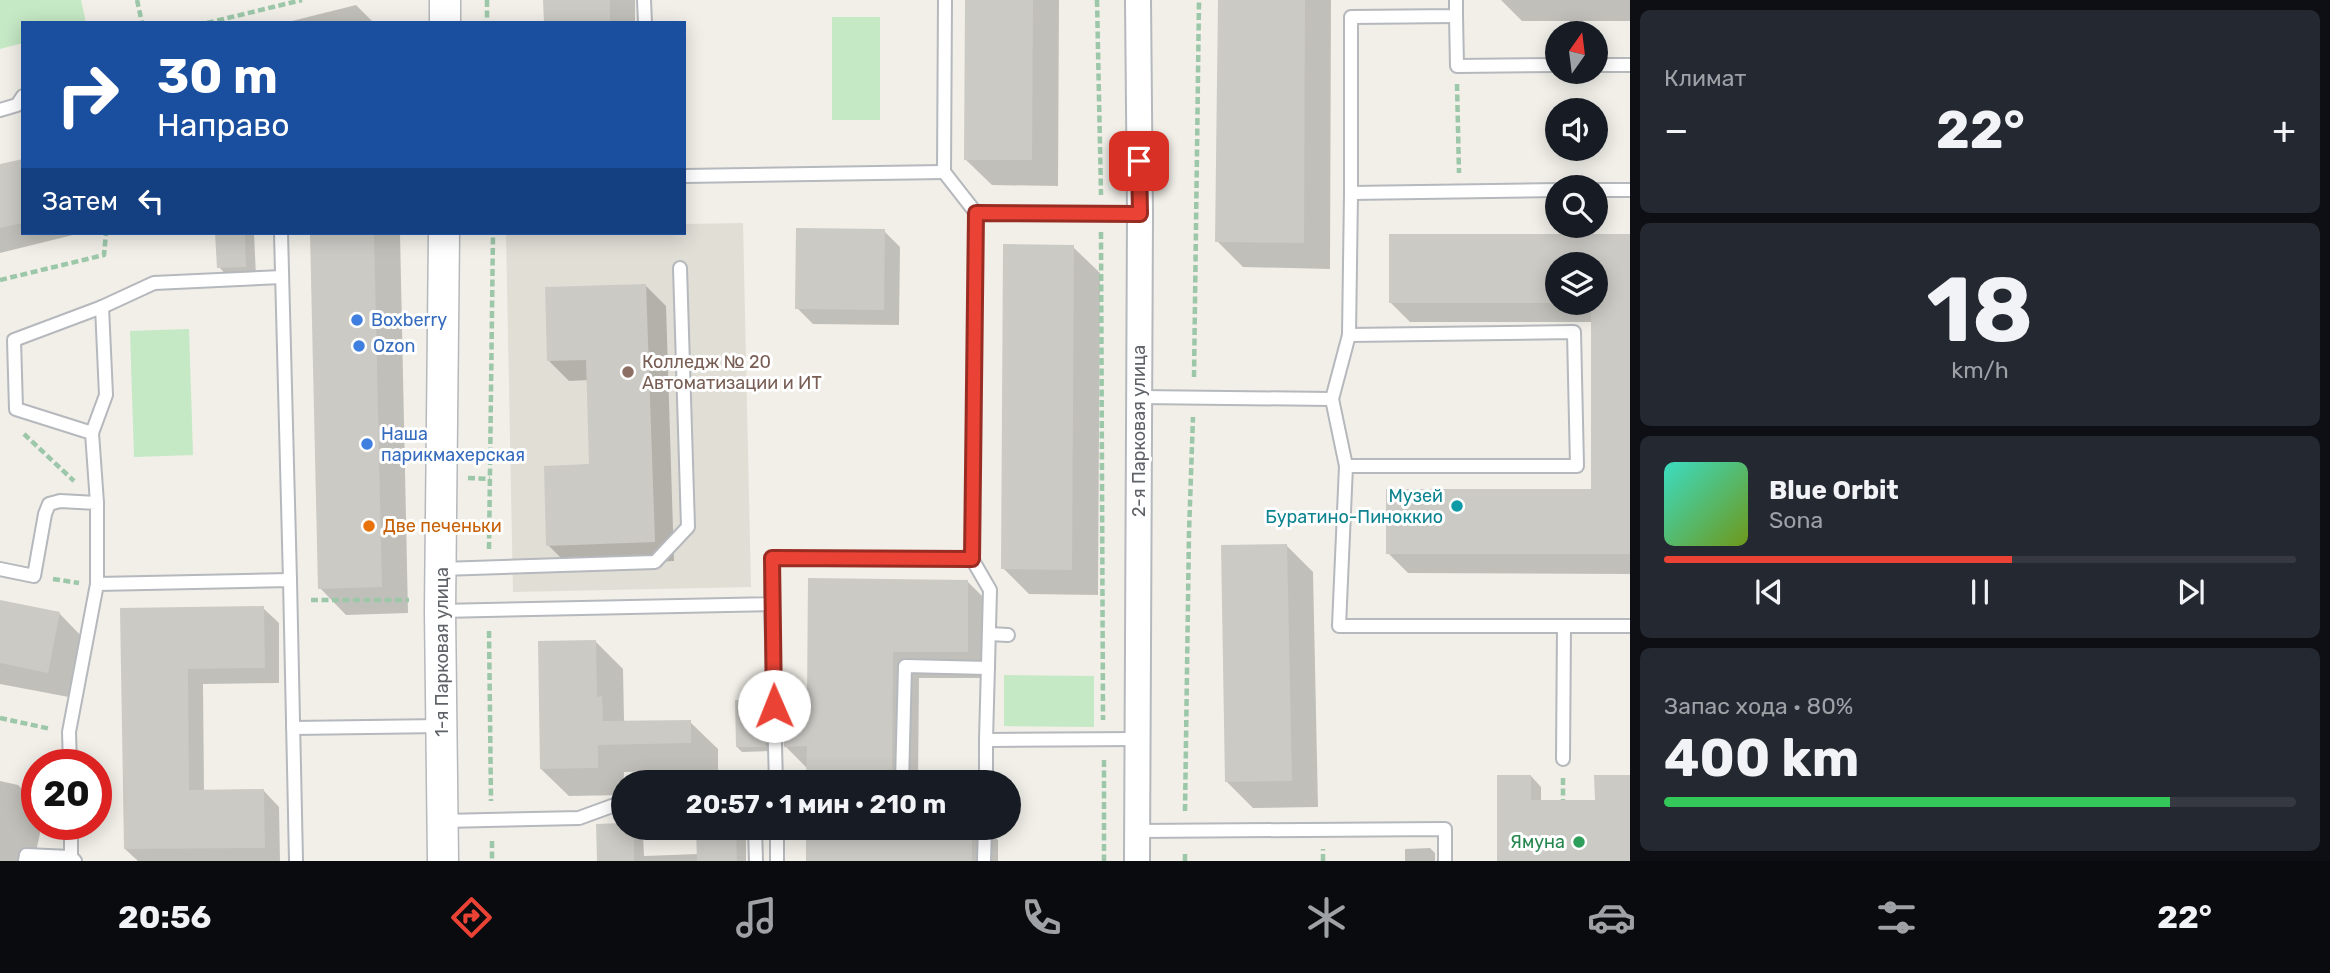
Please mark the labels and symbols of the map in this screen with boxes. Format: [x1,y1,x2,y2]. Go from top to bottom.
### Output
north arrow [1545,21,1608,84]
pin [1109,131,1169,191]
place label: Boxberry [371,309,447,331]
marker: Boxberry [349,312,365,328]
place label: Ozon [373,335,415,357]
marker: Ozon [351,338,367,354]
street label: 2-я Парковая улица [1128,345,1150,517]
place label: Колледж № 20 Автоматизации и ИТ [642,351,822,394]
marker: Колледж № 20 Автоматизации и ИТ [620,364,636,380]
place label: Наша парикмахерская [381,423,525,466]
marker: Наша парикмахерская [359,436,375,452]
place label: Музей Буратино-Пиноккио [1265,485,1443,528]
marker: Музей Буратино-Пиноккио [1449,498,1465,514]
place label: Две печеньки [383,515,502,537]
marker: Две печеньки [361,518,377,534]
street label: 1-я Парковая улица [431,567,453,737]
position arrow [737,669,811,743]
speed limit sign: 20 [21,749,112,840]
place label: Ямуна [1510,831,1565,853]
marker: Ямуна [1571,834,1587,850]

